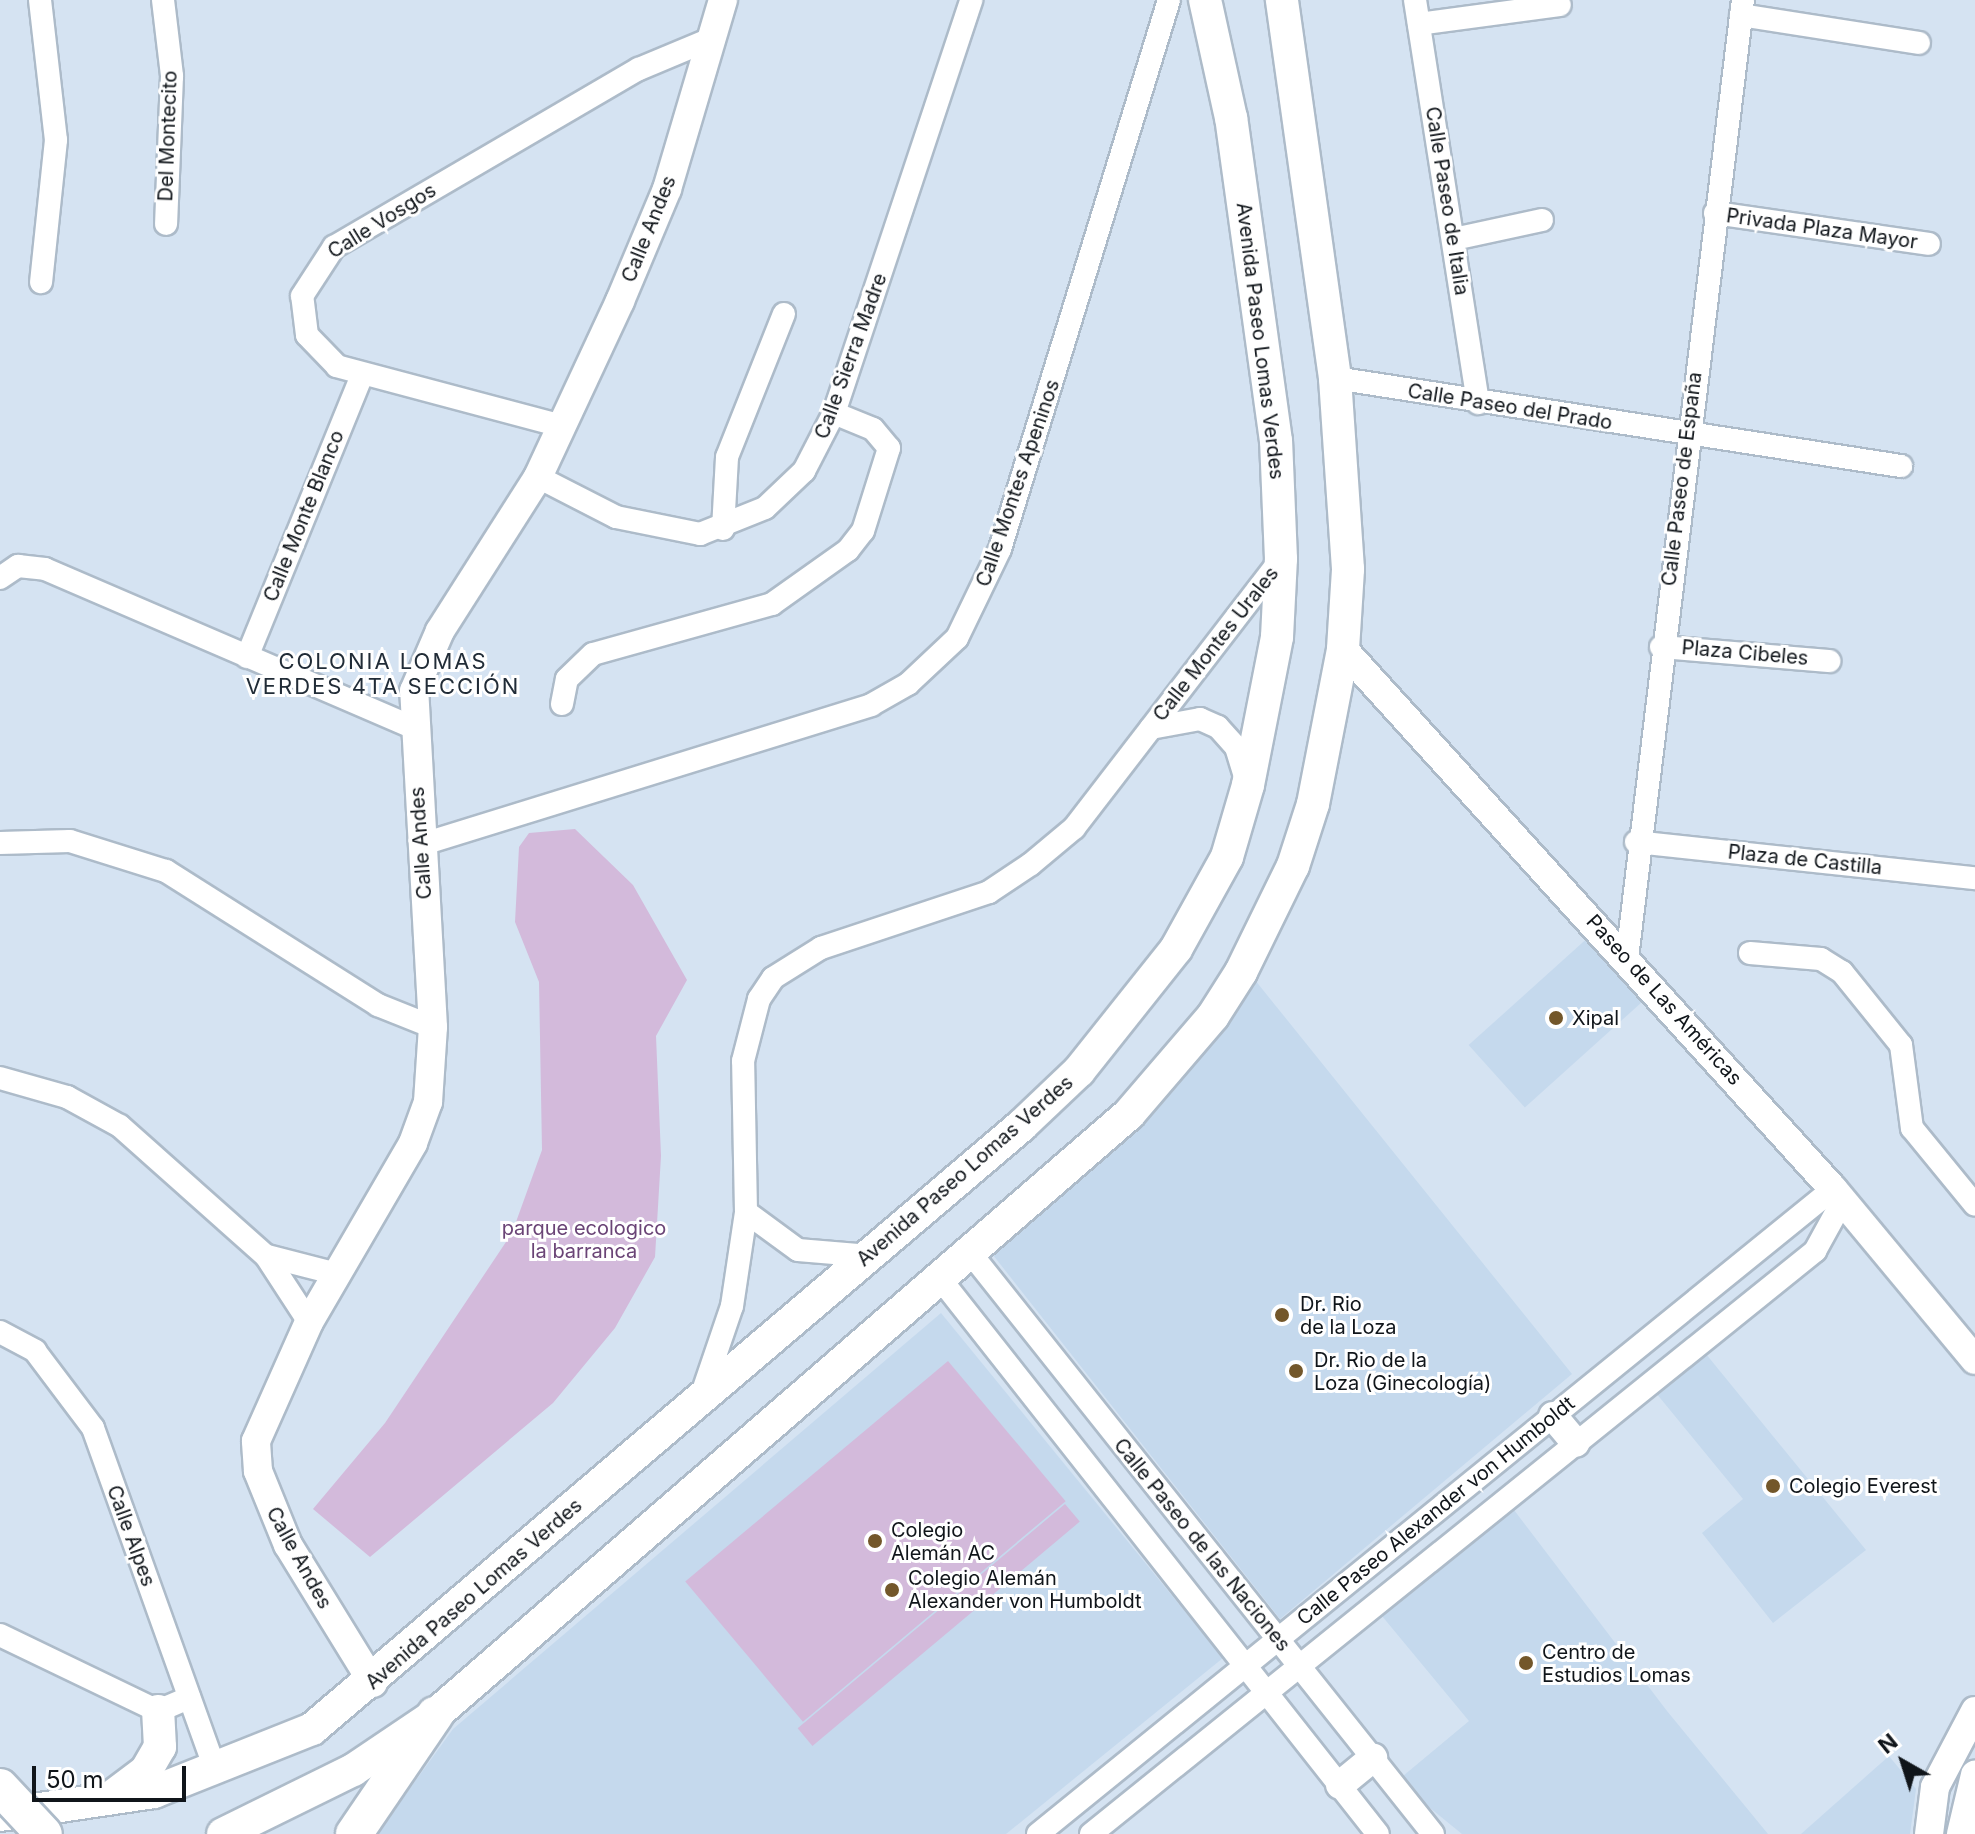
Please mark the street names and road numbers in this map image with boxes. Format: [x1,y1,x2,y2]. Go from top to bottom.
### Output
street label: Del Montecito [154,70,182,202]
street label: Calle Paseo de Italia [1420,105,1474,297]
street label: Calle Andes [617,172,681,286]
street label: Calle Vosgos [324,178,440,264]
street label: Avenida Paseo Lomas Verdes [1231,201,1289,481]
street label: Privada Plaza Mayor [1725,204,1919,254]
street label: Calle Sierra Madre [810,270,892,442]
street label: Calle Paseo de España [1657,371,1707,587]
street label: Calle Montes Apeninos [971,376,1065,590]
street label: Calle Paseo del Prado [1406,379,1614,435]
street label: Calle Monte Blanco [259,427,349,605]
street label: Calle Montes Urales [1148,562,1284,726]
street label: Plaza Cibeles [1681,636,1809,670]
street label: Calle Andes [405,786,437,900]
street label: Plaza de Castilla [1727,840,1883,880]
street label: Paseo de Las Américas [1581,910,1747,1090]
street label: Avenida Paseo Lomas Verdes [852,1070,1078,1272]
street label: Calle Paseo Alexander von Humboldt [1292,1391,1580,1631]
street label: Calle Paseo de las Naciones [1109,1434,1295,1656]
street label: Calle Alpes [102,1482,160,1590]
street label: Avenida Paseo Lomas Verdes [361,1493,587,1695]
street label: Calle Andes [261,1503,337,1613]

